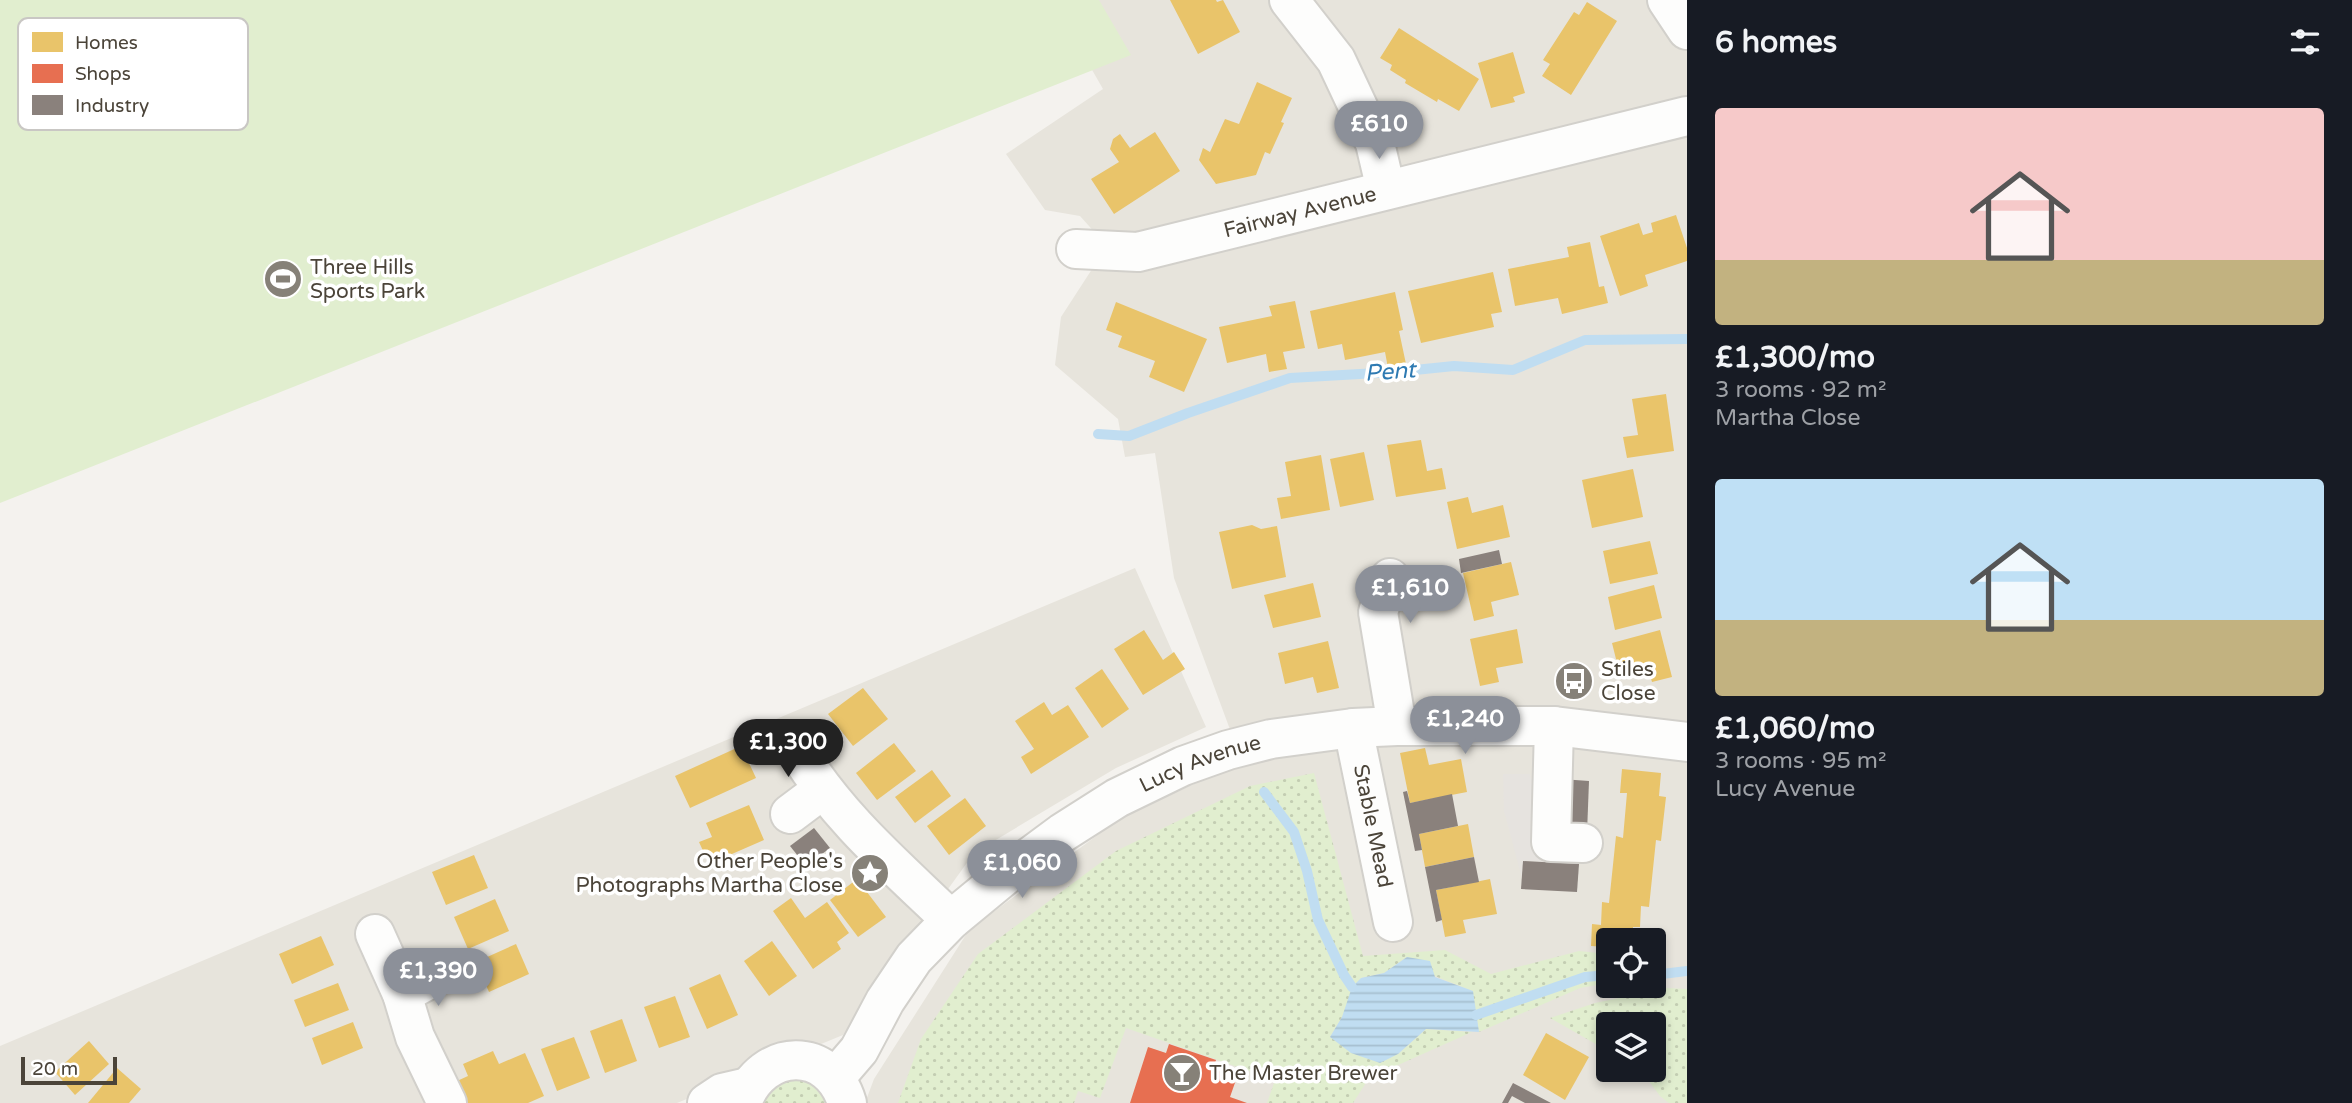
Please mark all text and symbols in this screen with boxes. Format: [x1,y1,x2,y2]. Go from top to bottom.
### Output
legend [18,18,248,130]
icon: filters [2286,23,2324,61]
text: 6 homes [1715,24,1837,61]
text: Homes [75,32,138,54]
text: Shops [75,63,131,85]
text: Industry [75,95,149,117]
pin: £610 [1338,102,1420,161]
text: £610 [1350,110,1408,138]
icon: home [1957,153,2083,279]
street label: Fairway Avenue [1221,181,1379,243]
place label: Three Hills Sports Park [310,255,425,304]
sports icon: Three Hills Sports Park [262,258,304,300]
text: £1,300/mo [1715,339,1875,376]
water label: Pent [1364,356,1419,388]
text: 3 rooms · 92 m² [1715,376,1886,404]
text: Martha Close [1715,404,1860,432]
icon: home [1957,524,2083,650]
pin: £1,610 [1353,566,1467,625]
text: £1,610 [1371,574,1449,602]
place label: Stiles Close [1601,657,1656,706]
bus stop icon: Stiles Close [1553,660,1595,702]
pin: £1,240 [1408,696,1522,756]
text: £1,240 [1426,705,1504,733]
text: £1,060/mo [1715,710,1875,747]
pin: £1,300 [731,720,845,779]
text: £1,300 [749,728,827,756]
street label: Lucy Avenue [1136,730,1264,798]
text: 3 rooms · 95 m² [1715,747,1886,775]
street label: Stable Mead [1348,762,1398,890]
text: Lucy Avenue [1715,775,1855,803]
pin: £1,060 [965,841,1079,900]
place label: Other People's Photographs Martha Close [575,849,843,898]
text: £1,060 [983,849,1061,877]
place icon: Other People's Photographs Martha Close [849,852,891,894]
map controls [1596,928,1666,1082]
button: locate [1596,928,1666,998]
pin: £1,390 [381,948,495,1008]
text: £1,390 [399,957,477,985]
button: layers [1596,1012,1666,1082]
bar icon: The Master Brewer [1161,1052,1203,1094]
scale bar [21,1054,117,1086]
text: 20 m [32,1058,78,1080]
place label: The Master Brewer [1209,1061,1397,1086]

